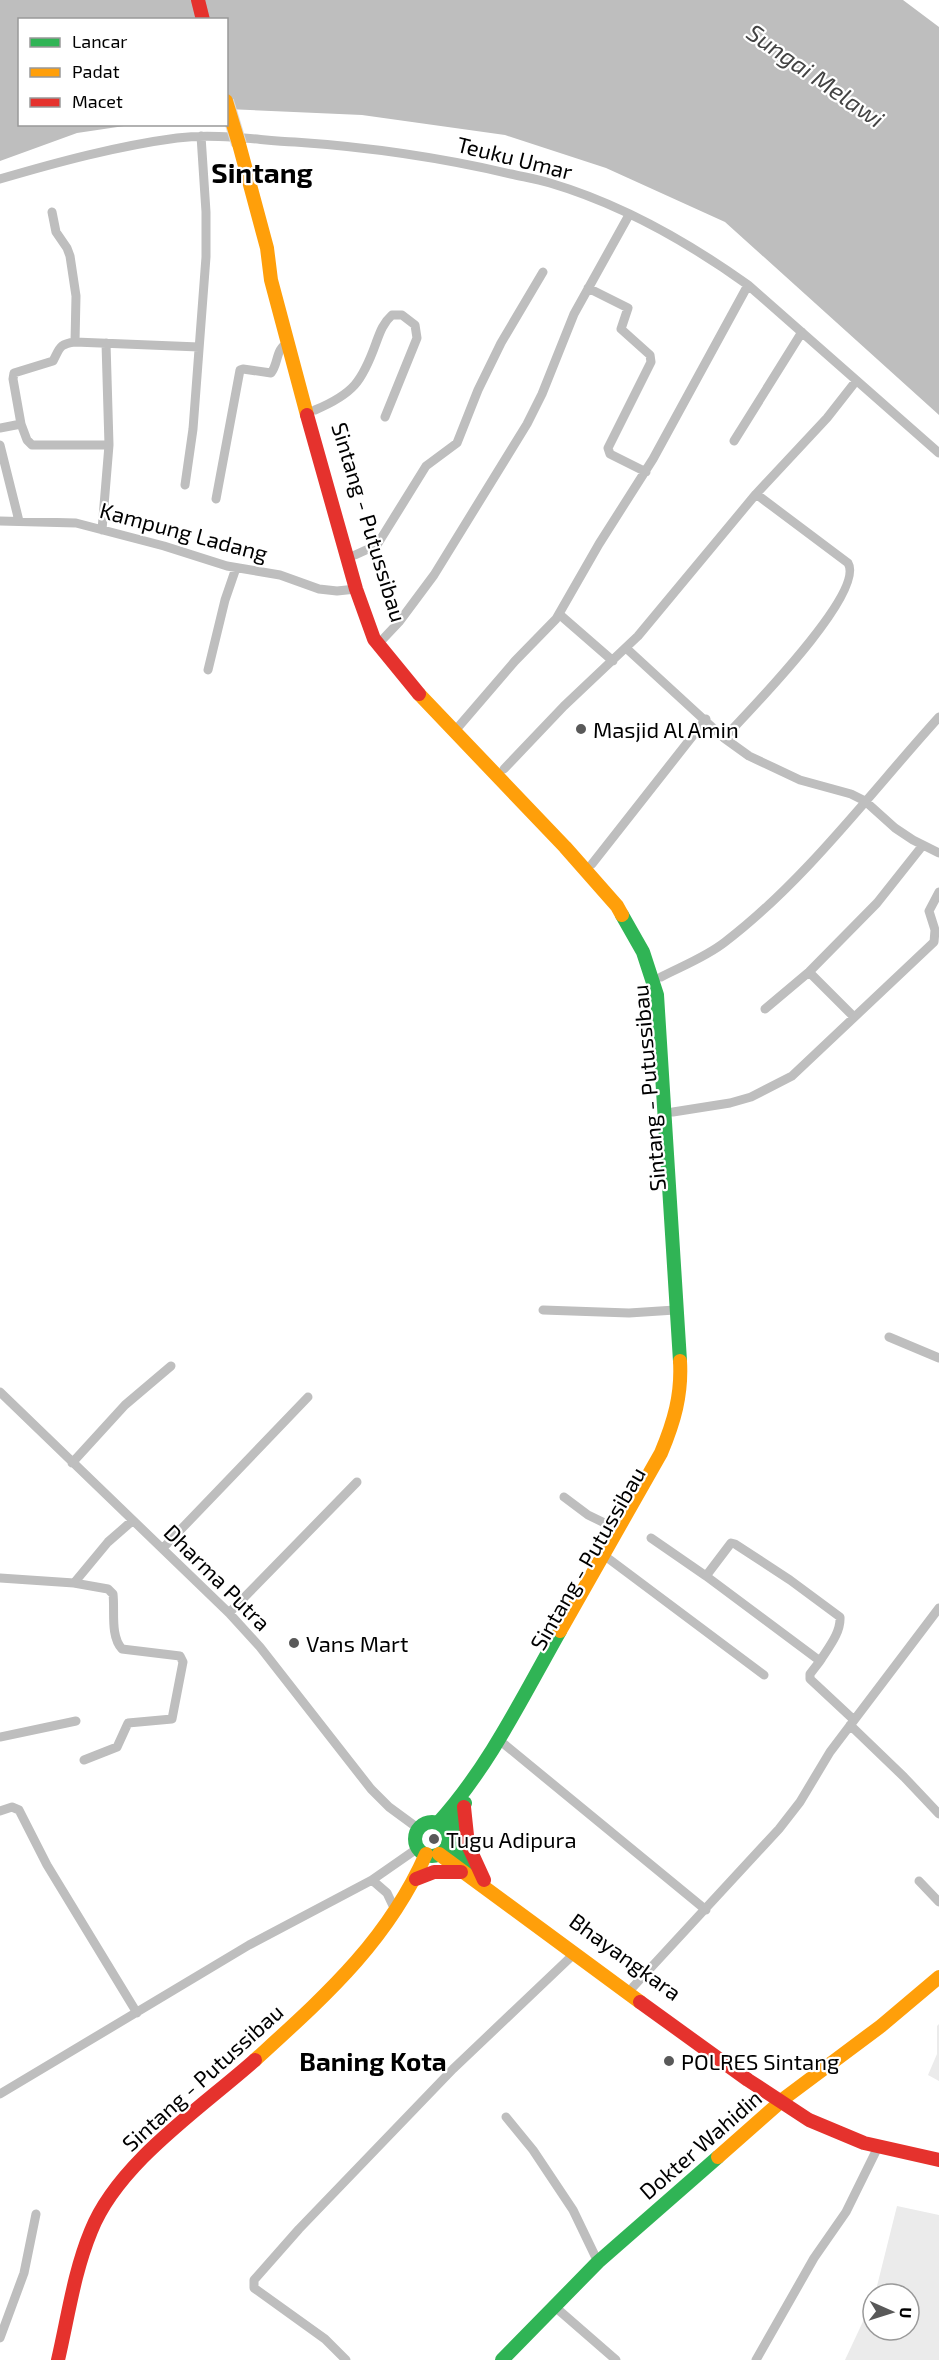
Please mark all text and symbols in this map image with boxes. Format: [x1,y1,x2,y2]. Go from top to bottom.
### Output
water label: Sungai Melawi [742,17,890,133]
legend [18,18,228,126]
text: Lancar [72,30,128,52]
text: Padat [72,60,120,82]
text: Macet [72,90,123,112]
street label: Teuku Umar [455,130,576,184]
district label: Sintang [211,155,313,189]
street label: Sintang - Putussibau [327,419,413,625]
street label: Kampung Ladang [97,496,271,566]
place label: Masjid Al Amin [593,716,739,743]
marker: Masjid Al Amin [574,722,588,736]
street label: Sintang - Putussibau [626,984,670,1192]
street label: Sintang - Putussibau [524,1462,650,1654]
street label: Dharma Putra [160,1519,276,1635]
place label: Vans Mart [306,1630,408,1656]
marker: Vans Mart [287,1636,301,1650]
place label: Tugu Adipura [446,1826,577,1852]
marker: Tugu Adipura [427,1832,441,1846]
street label: Bhayangkara [565,1907,687,2005]
street label: Sintang - Putussibau [116,1998,288,2156]
district label: Baning Kota [299,2045,447,2076]
place label: POLRES Sintang [681,2048,839,2074]
marker: POLRES Sintang [662,2054,676,2068]
street label: Dokter Wahidin [634,2084,766,2204]
north arrow [861,2282,921,2342]
text: U [897,2307,916,2319]

